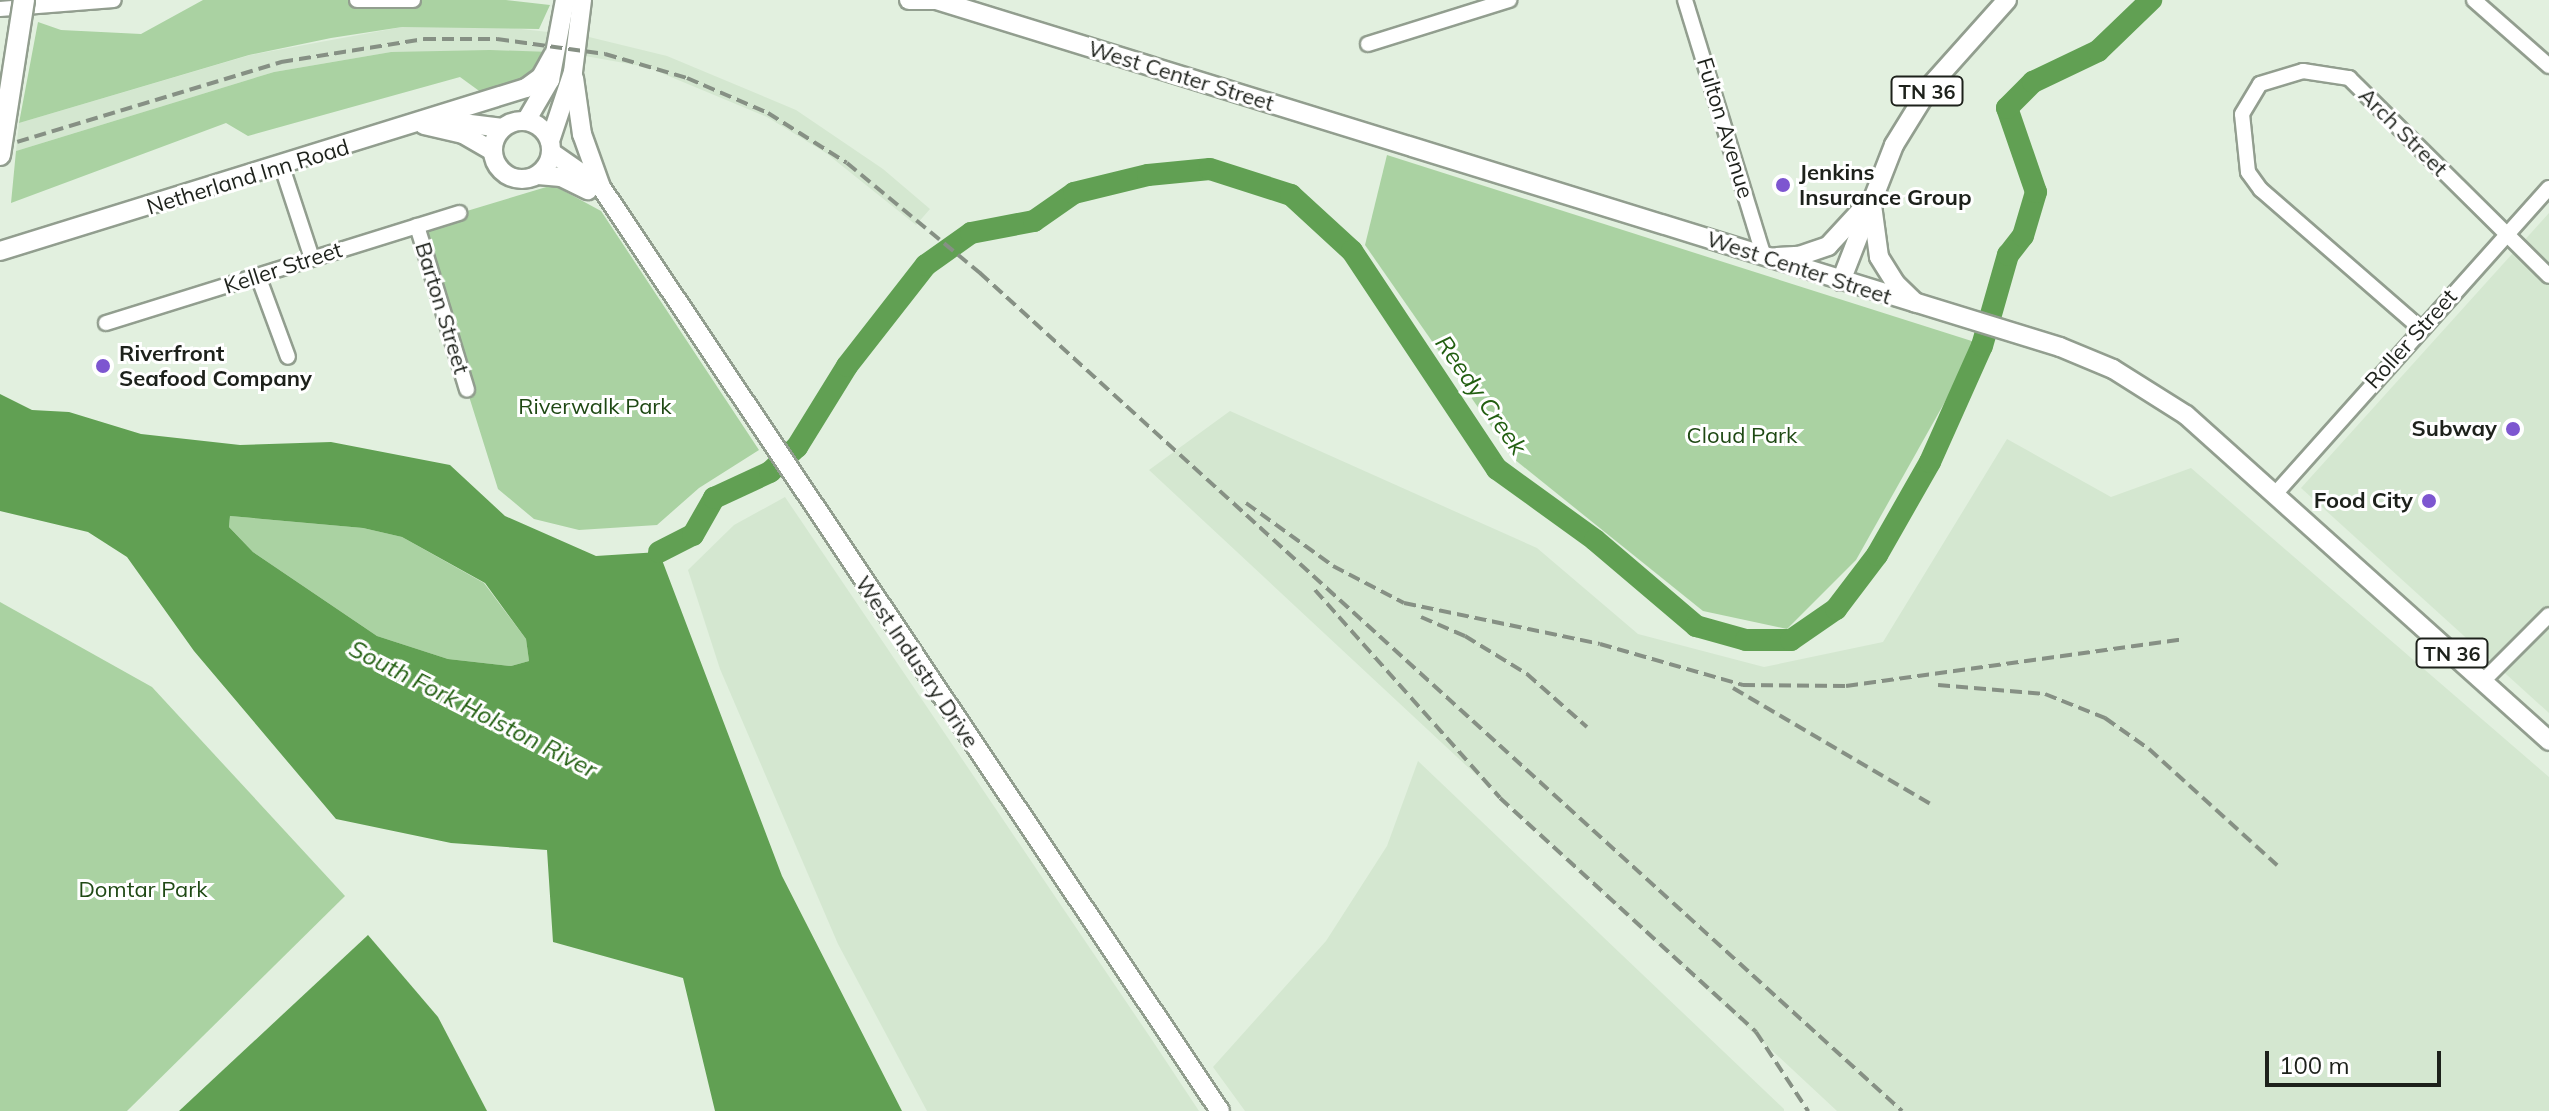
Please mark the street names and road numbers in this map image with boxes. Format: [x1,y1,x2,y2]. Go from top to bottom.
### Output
street label: West Center Street [1085,35,1277,117]
street label: Fulton Avenue [1691,55,1759,201]
road number: TN 36 [1889,75,1965,107]
street label: Arch Street [2353,82,2453,182]
street label: Netherland Inn Road [144,134,352,220]
street label: West Center Street [1703,226,1895,310]
street label: Keller Street [221,236,345,300]
street label: Barton Street [409,239,475,377]
street label: Roller Street [2360,284,2462,394]
street label: West Industry Drive [850,571,984,753]
road number: TN 36 [2414,637,2490,669]

